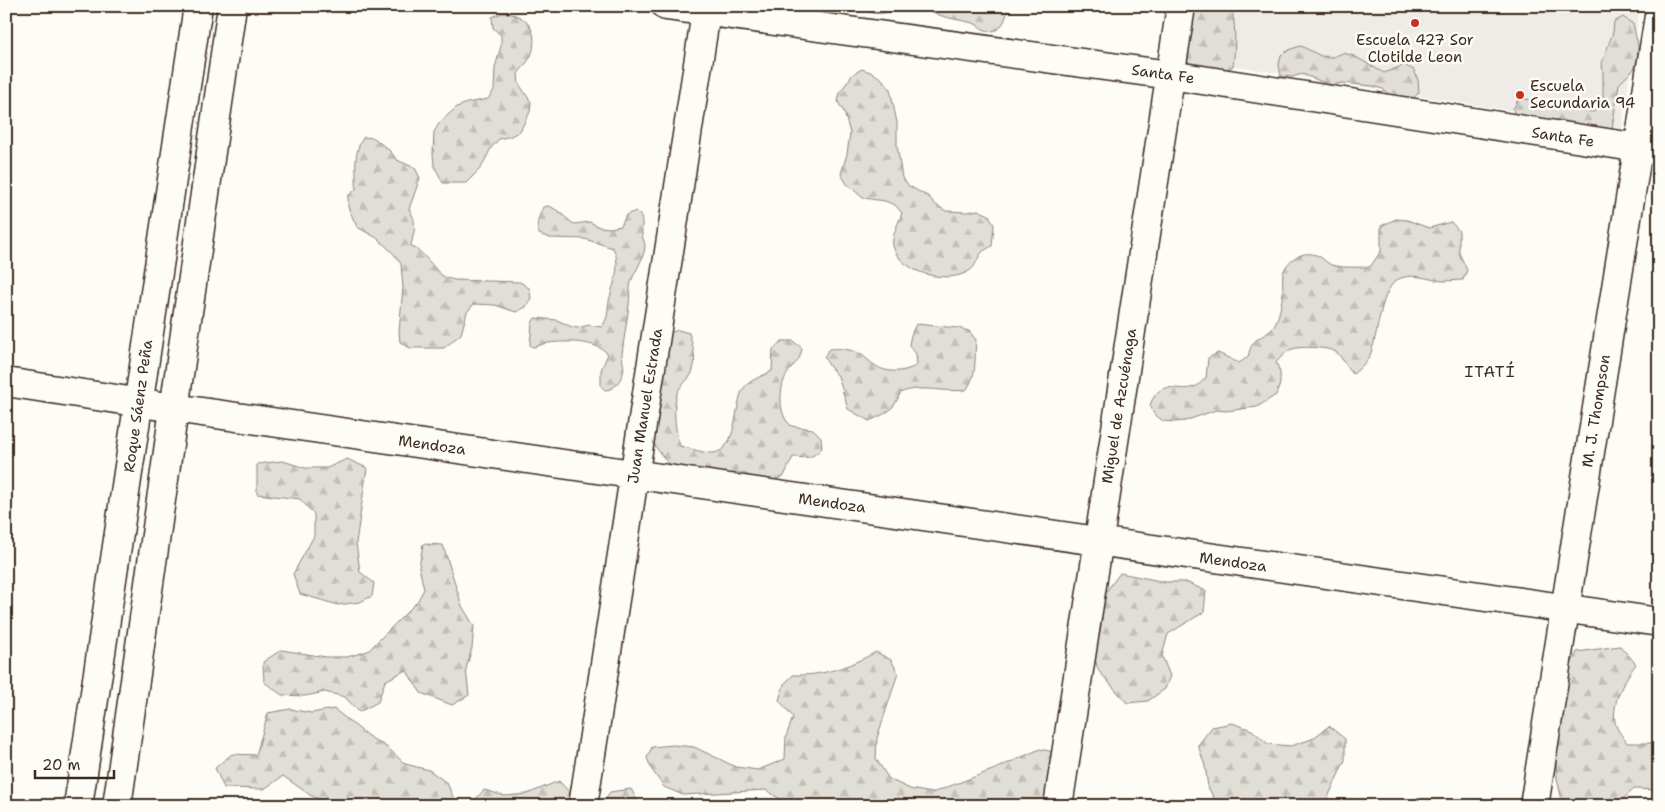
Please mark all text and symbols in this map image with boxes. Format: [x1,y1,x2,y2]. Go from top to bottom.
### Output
marker: Escuela 427 Sor Clotilde Leon [1409,17,1421,29]
place label: Escuela 427 Sor Clotilde Leon [1356,30,1474,67]
street label: Santa Fe [1130,60,1196,88]
place label: Escuela Secundaria 94 [1530,76,1635,113]
marker: Escuela Secundaria 94 [1514,89,1526,101]
street label: Santa Fe [1530,122,1596,152]
street label: Juan Manuel Estrada [623,326,667,485]
street label: Miguel de Azcuénaga [1097,326,1141,485]
street label: Roque Sáenz Peña [119,338,157,474]
street label: M. J. Thompson [1577,353,1615,469]
district label: ITATÍ [1464,361,1516,382]
street label: Mendoza [397,430,468,460]
street label: Mendoza [797,488,868,518]
street label: Mendoza [1198,547,1269,577]
scale bar [35,747,114,779]
text: 20 m [42,755,81,775]

